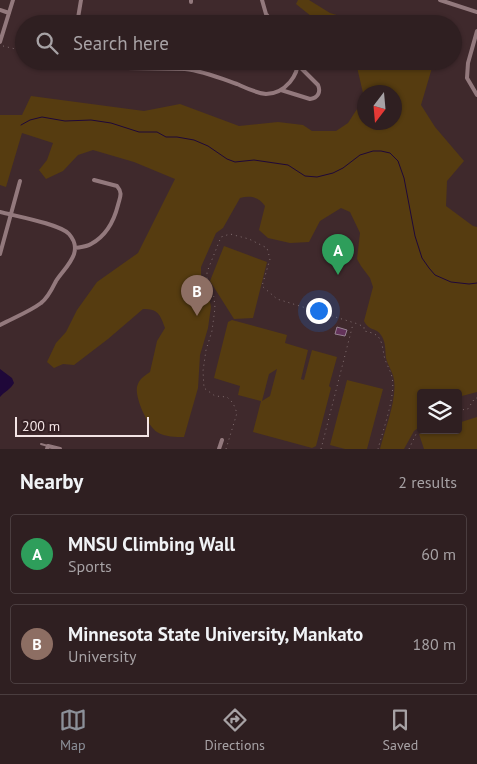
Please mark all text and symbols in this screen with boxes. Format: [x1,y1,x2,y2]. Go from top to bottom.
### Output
search box [15,15,462,70]
icon: search [33,29,61,57]
text: Search here [73,31,169,55]
north arrow [357,85,402,130]
pin: A [322,234,354,275]
pin: B [181,275,213,316]
your location [306,298,332,324]
map controls [417,389,462,434]
button: layers [417,389,462,434]
scale bar [15,414,149,437]
text: 200 m [22,417,60,435]
text: Nearby [20,468,83,495]
text: 2 results [398,472,457,492]
text: MNSU Climbing Wall [68,532,235,556]
text: A [32,544,42,564]
text: 60 m [421,544,456,564]
text: Sports [68,556,112,576]
text: Minnesota State University, Mankato [68,622,363,646]
text: B [32,634,42,654]
text: 180 m [413,634,456,654]
text: University [68,646,136,666]
tab: Map [59,706,87,754]
tab: Directions [204,706,265,754]
tab: Saved [383,706,418,754]

